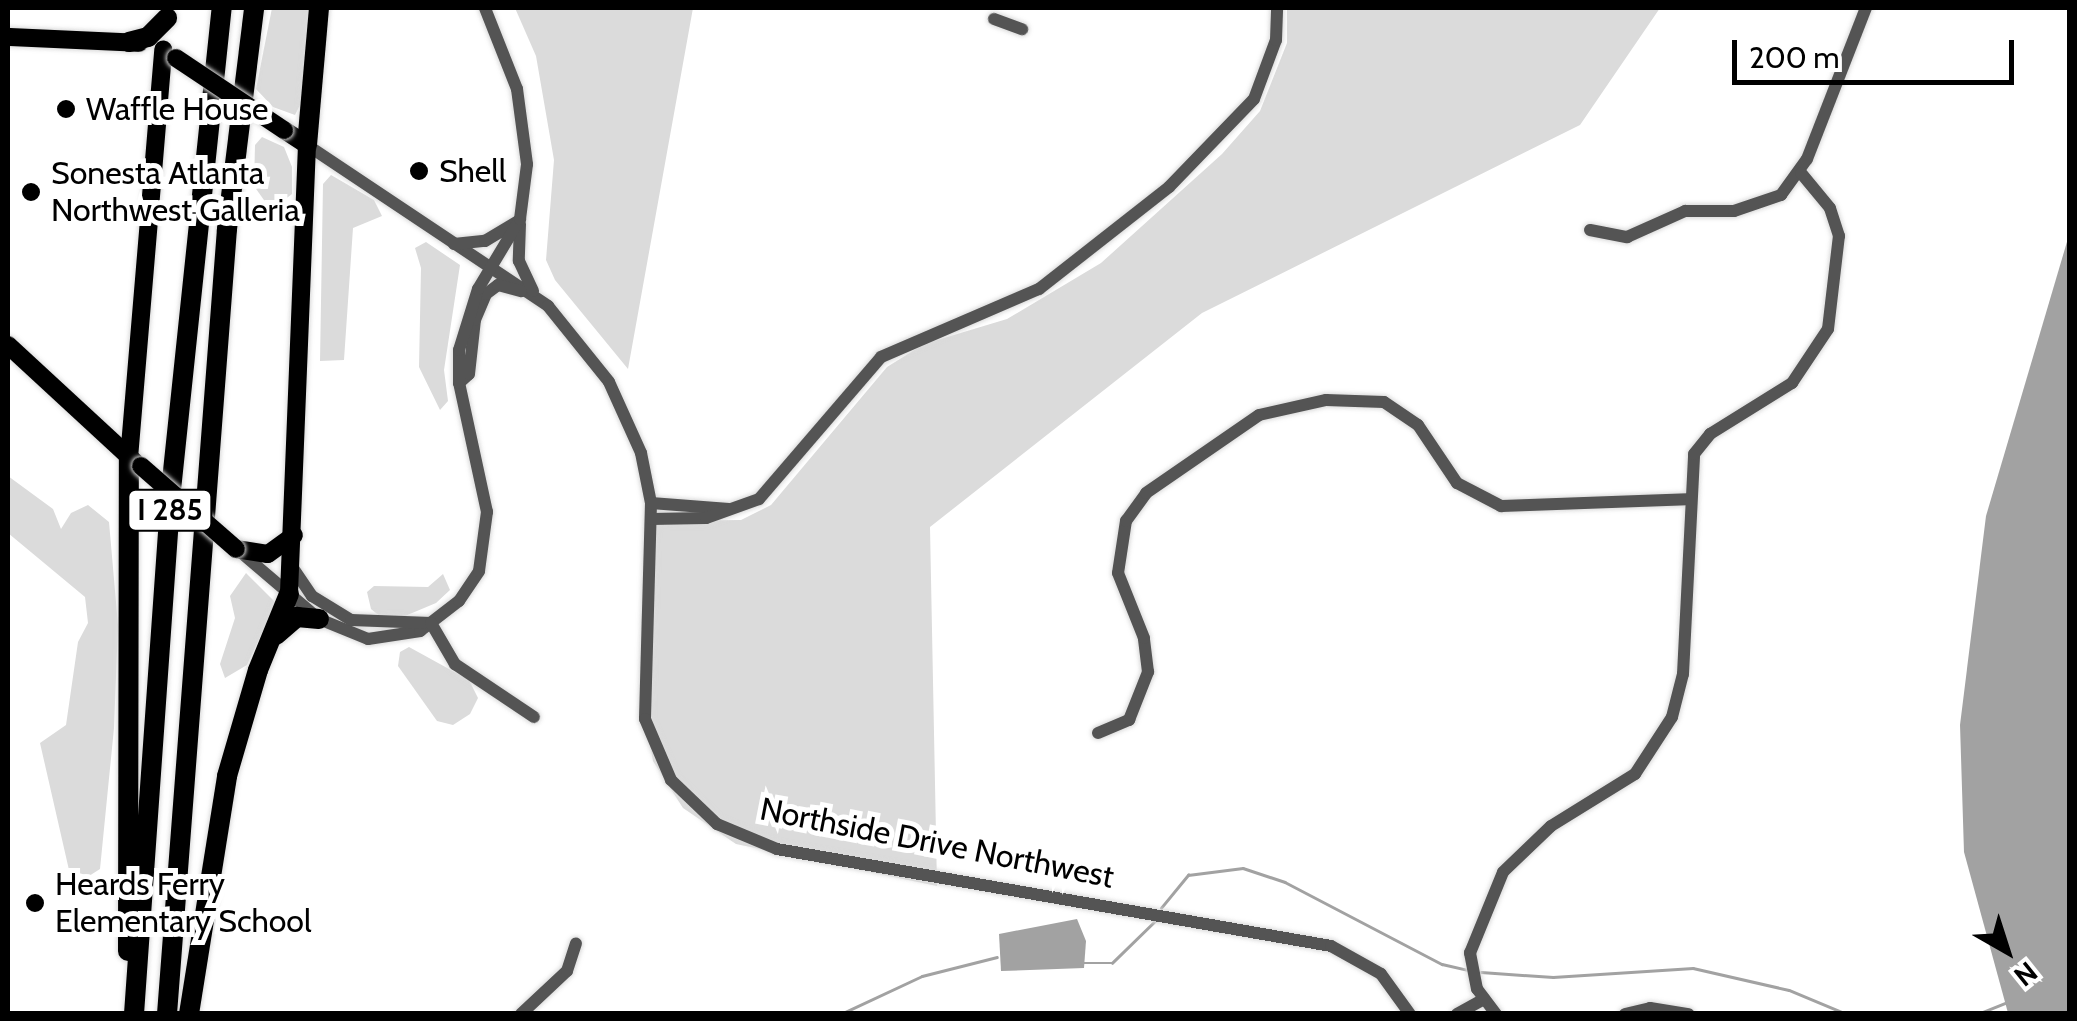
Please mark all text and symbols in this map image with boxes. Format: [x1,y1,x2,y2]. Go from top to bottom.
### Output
scale bar [1737,20,2020,82]
text: 200 m [1749,39,1840,76]
place label: Waffle House [86,90,268,128]
marker: Waffle House [55,98,77,120]
place label: Shell [439,152,506,190]
place label: Sonesta Atlanta Northwest Galleria [51,155,300,230]
marker: Shell [408,160,430,182]
marker: Sonesta Atlanta Northwest Galleria [20,181,42,203]
road number: I 285 [125,485,215,535]
street label: Northside Drive Northwest [757,790,1117,896]
place label: Heards Ferry Elementary School [55,866,312,941]
marker: Heards Ferry Elementary School [24,892,46,914]
north arrow [1957,901,2057,1001]
text: N [2007,955,2044,994]

